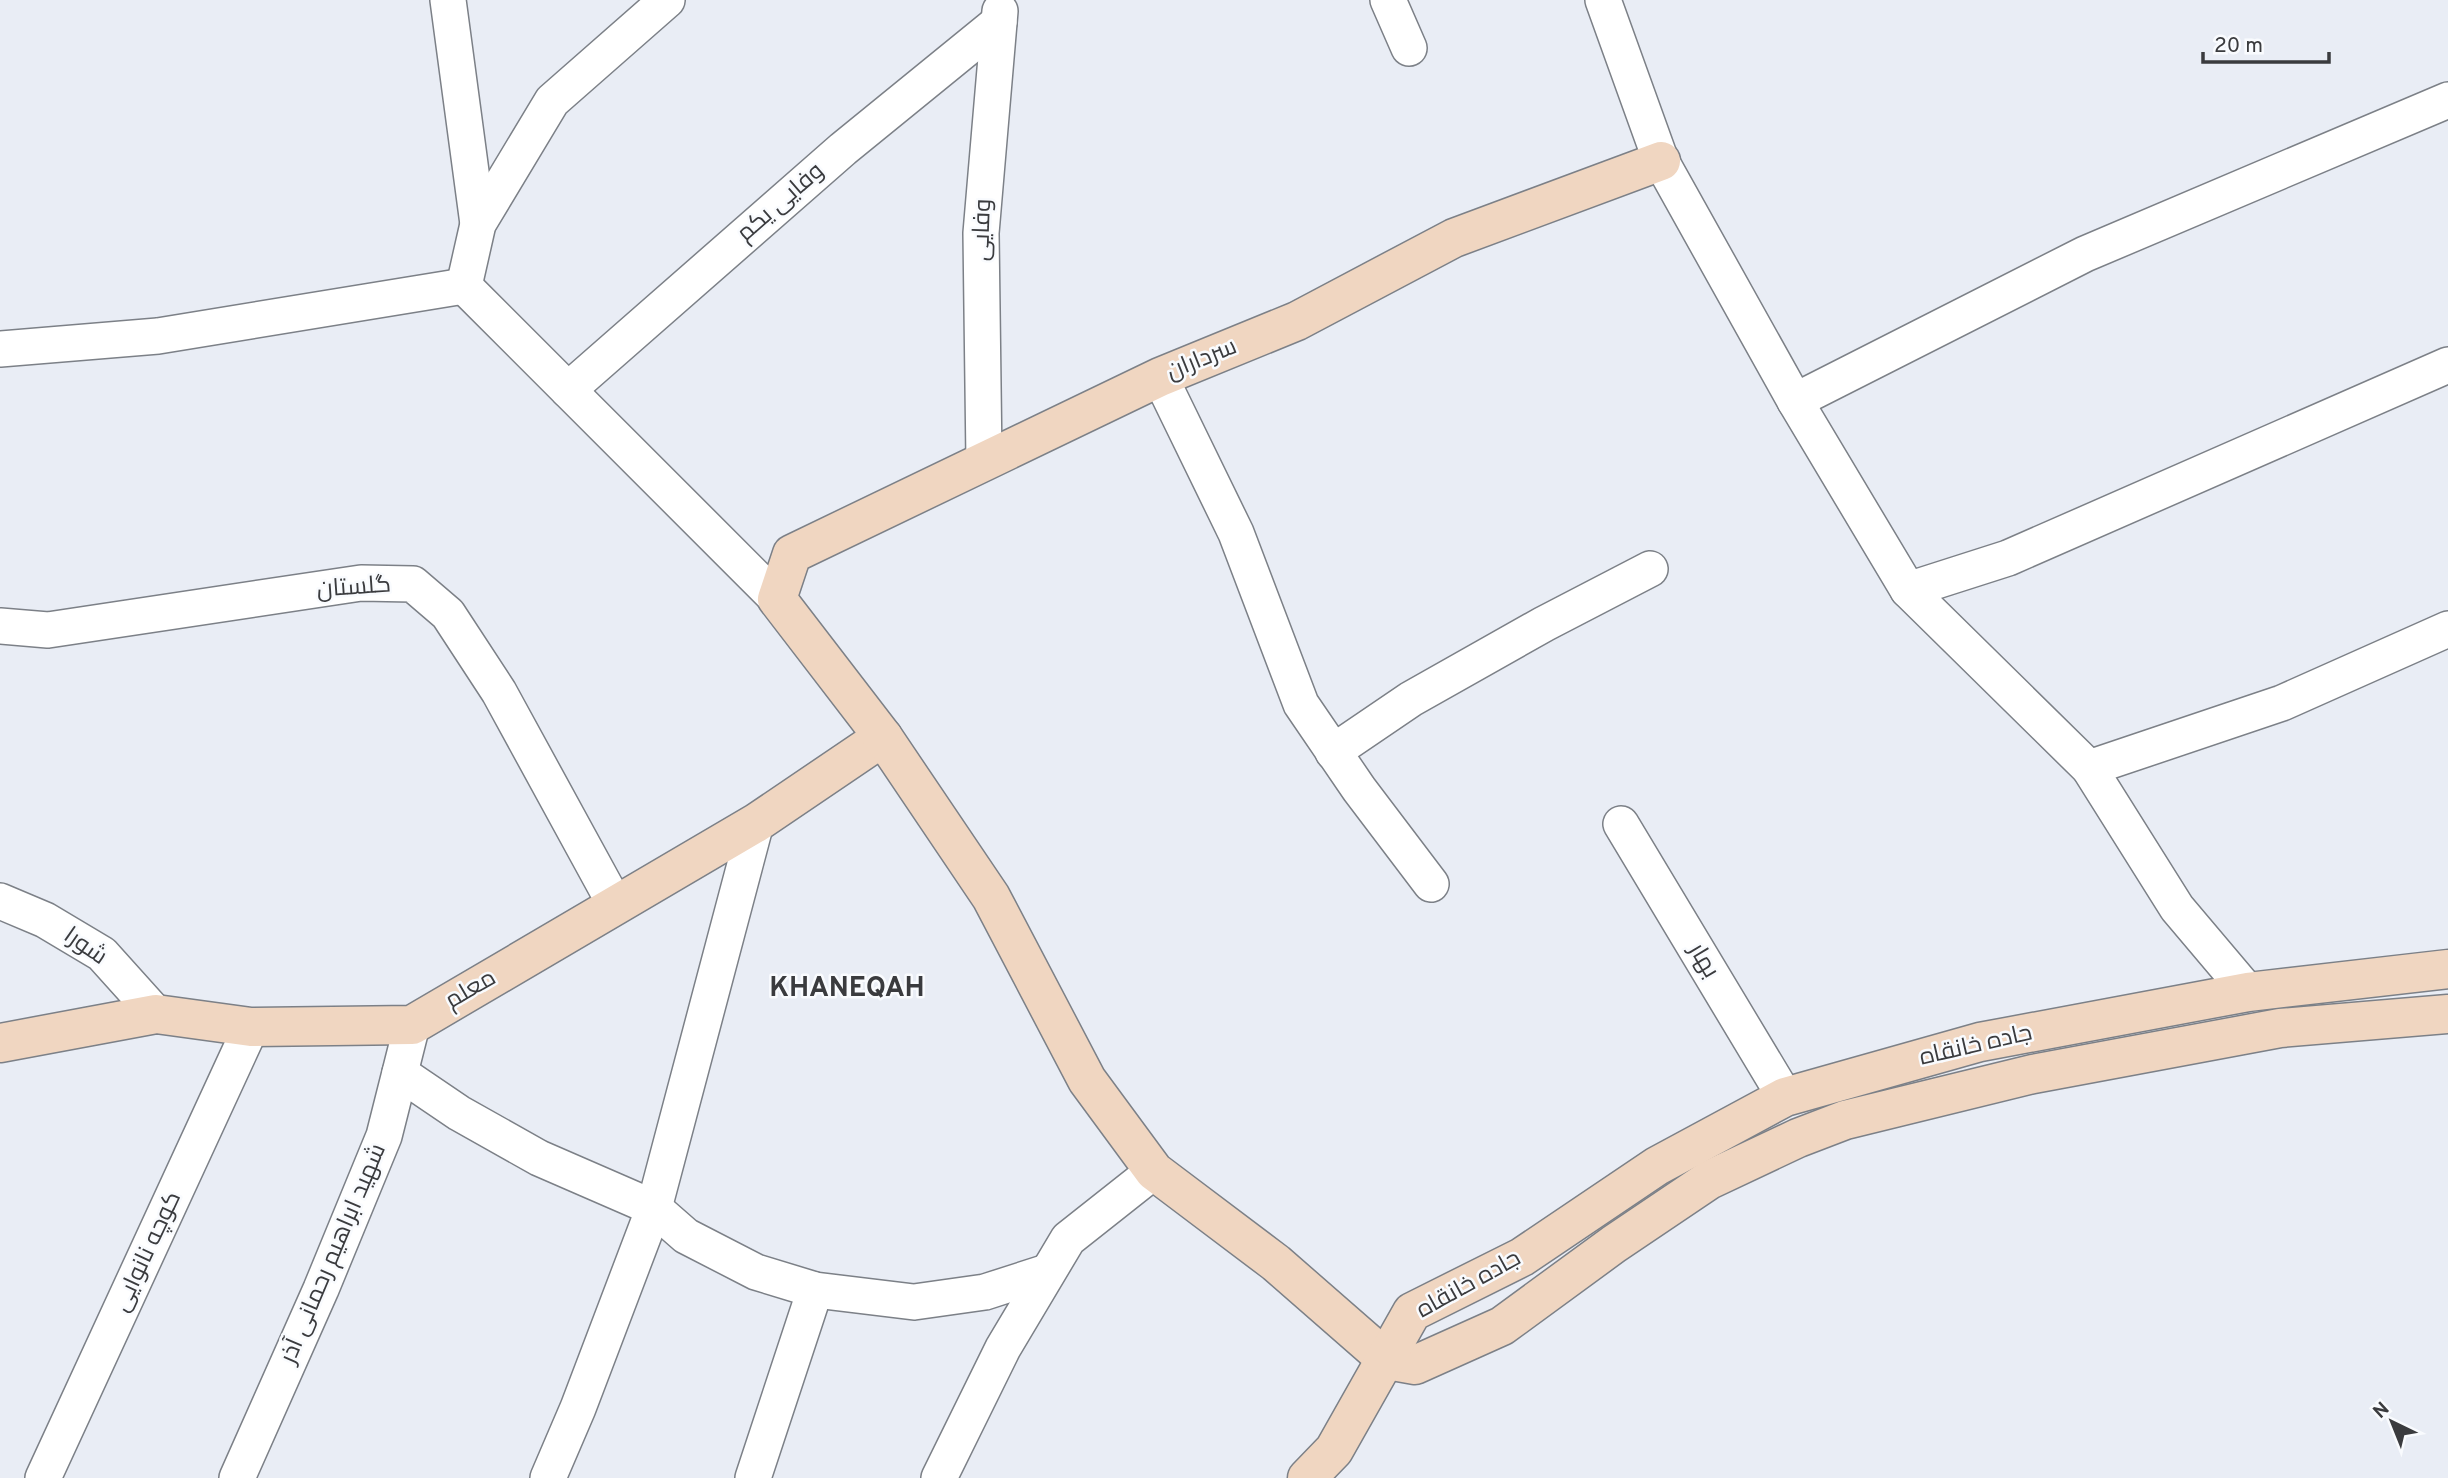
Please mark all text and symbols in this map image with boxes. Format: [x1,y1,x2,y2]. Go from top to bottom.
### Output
scale bar [2203,21,2329,65]
text: 20 m [2214,33,2263,60]
street label: وفایی یکم [731,157,831,249]
street label: وفایی [967,198,999,262]
street label: سرداران [1162,332,1242,388]
street label: گلستان [316,570,392,606]
street label: شورا [57,921,113,973]
street label: بهار [1680,936,1725,984]
street label: معلم [440,964,502,1016]
district label: KHANEQAH [769,971,925,1007]
street label: جاده خانقاه [1917,1018,2035,1074]
street label: شهید ابراهیم رحمانی آذر [273,1140,394,1370]
street label: کوچه نانوایی [107,1187,189,1317]
street label: جاده خانقاه [1411,1244,1527,1326]
north arrow [2357,1387,2427,1457]
text: N [2369,1398,2395,1424]

